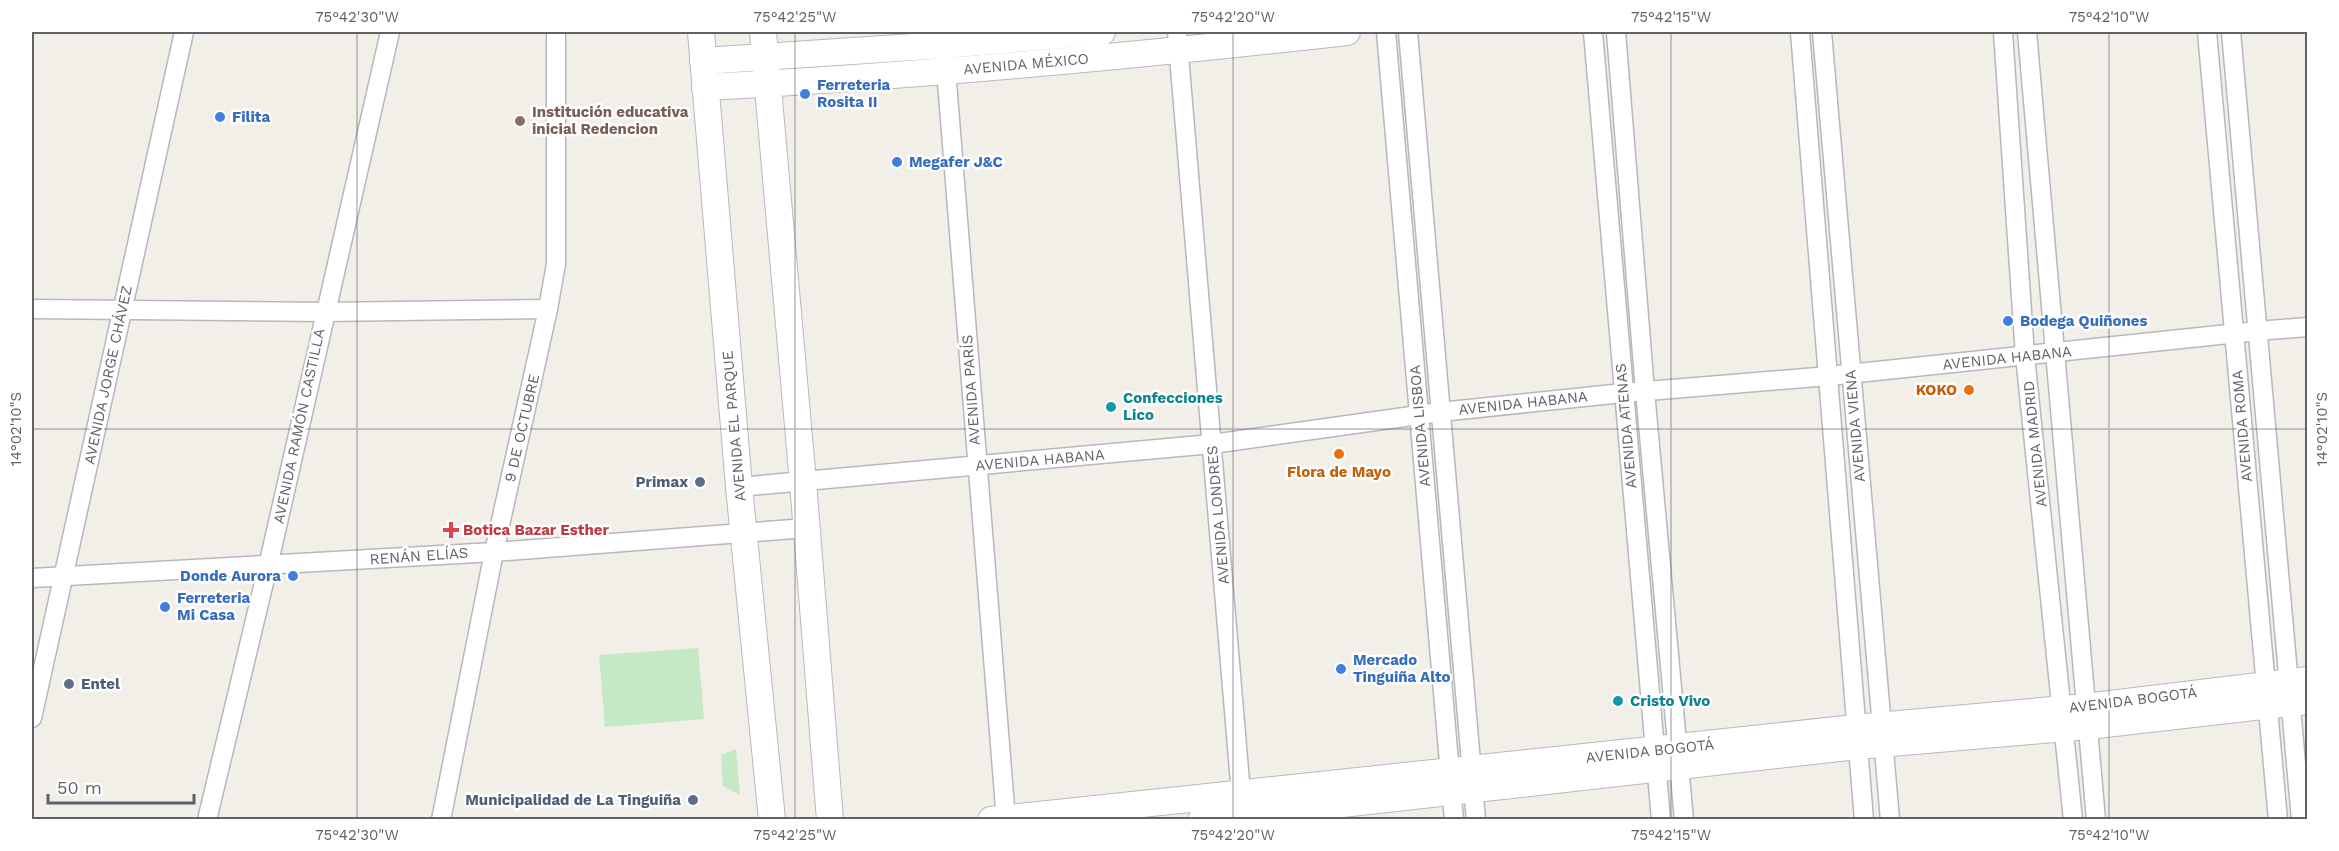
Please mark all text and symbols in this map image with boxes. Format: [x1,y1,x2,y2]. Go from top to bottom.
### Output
text: 75°42'30"W [315,8,399,26]
text: 75°42'25"W [753,8,837,26]
text: 75°42'20"W [1191,8,1275,26]
text: 75°42'15"W [1631,8,1711,26]
text: 75°42'10"W [2069,8,2149,26]
street label: AVENIDA MÉXICO [962,50,1090,78]
place label: Ferreteria Rosita II [817,76,891,111]
marker: Ferreteria Rosita II [798,87,812,101]
place label: Institución educativa inicial Redencion [532,103,689,138]
place label: Filita [232,108,270,126]
marker: Filita [213,110,227,124]
marker: Institución educativa inicial Redencion [513,114,527,128]
place label: Megafer J&C [909,153,1003,171]
marker: Megafer J&C [890,155,904,169]
street label: AVENIDA JORGE CHÁVEZ [80,284,136,466]
place label: Bodega Quiñones [2020,312,2148,330]
marker: Bodega Quiñones [2001,314,2015,328]
street label: AVENIDA RAMÓN CASTILLA [269,326,329,525]
street label: AVENIDA PARÍS [958,334,984,446]
street label: AVENIDA HABANA [1941,342,2073,374]
street label: AVENIDA EL PARQUE [718,350,750,502]
street label: AVENIDA ATENAS [1612,363,1640,489]
street label: AVENIDA LISBOA [1406,364,1434,488]
street label: AVENIDA VIENA [1841,369,1869,483]
street label: AVENIDA ROMA [2228,369,2256,483]
street label: 9 DE OCTUBRE [501,372,543,484]
street label: AVENIDA MADRID [2019,380,2051,508]
place label: KOKO [1916,381,1957,399]
marker: KOKO [1962,383,1976,397]
street label: AVENIDA HABANA [1457,387,1589,419]
place label: Confecciones Lico [1123,389,1223,424]
text: 14°02'10"S [7,392,25,466]
text: 14°02'10"S [2313,392,2331,466]
marker: Confecciones Lico [1104,400,1118,414]
street label: AVENIDA HABANA [974,445,1106,475]
street label: AVENIDA LONDRES [1203,445,1233,585]
marker: Flora de Mayo [1332,447,1346,461]
place label: Flora de Mayo [1287,463,1391,481]
place label: Primax [636,473,688,491]
marker: Primax [693,475,707,489]
place label: Botica Bazar Esther [463,521,610,539]
marker: Botica Bazar Esther [444,523,458,537]
street label: RENÁN ELÍAS [369,544,469,568]
place label: Donde Aurora [180,567,281,585]
marker: Donde Aurora [286,569,300,583]
place label: Ferreteria Mi Casa [177,589,251,624]
marker: Ferreteria Mi Casa [158,600,172,614]
place label: Mercado Tinguiña Alto [1353,651,1450,686]
marker: Mercado Tinguiña Alto [1334,662,1348,676]
place label: Entel [81,675,120,693]
marker: Entel [62,677,76,691]
street label: AVENIDA BOGOTÁ [2068,683,2198,717]
place label: Cristo Vivo [1630,692,1710,710]
marker: Cristo Vivo [1611,694,1625,708]
street label: AVENIDA BOGOTÁ [1585,735,1715,767]
scale bar [48,767,194,805]
text: 50 m [57,777,102,798]
place label: Municipalidad de La Tinguiña [465,791,681,809]
marker: Municipalidad de La Tinguiña [686,793,700,807]
text: 75°42'30"W [315,826,399,844]
text: 75°42'25"W [753,826,837,844]
text: 75°42'20"W [1191,826,1275,844]
text: 75°42'15"W [1631,826,1711,844]
text: 75°42'10"W [2069,826,2149,844]

